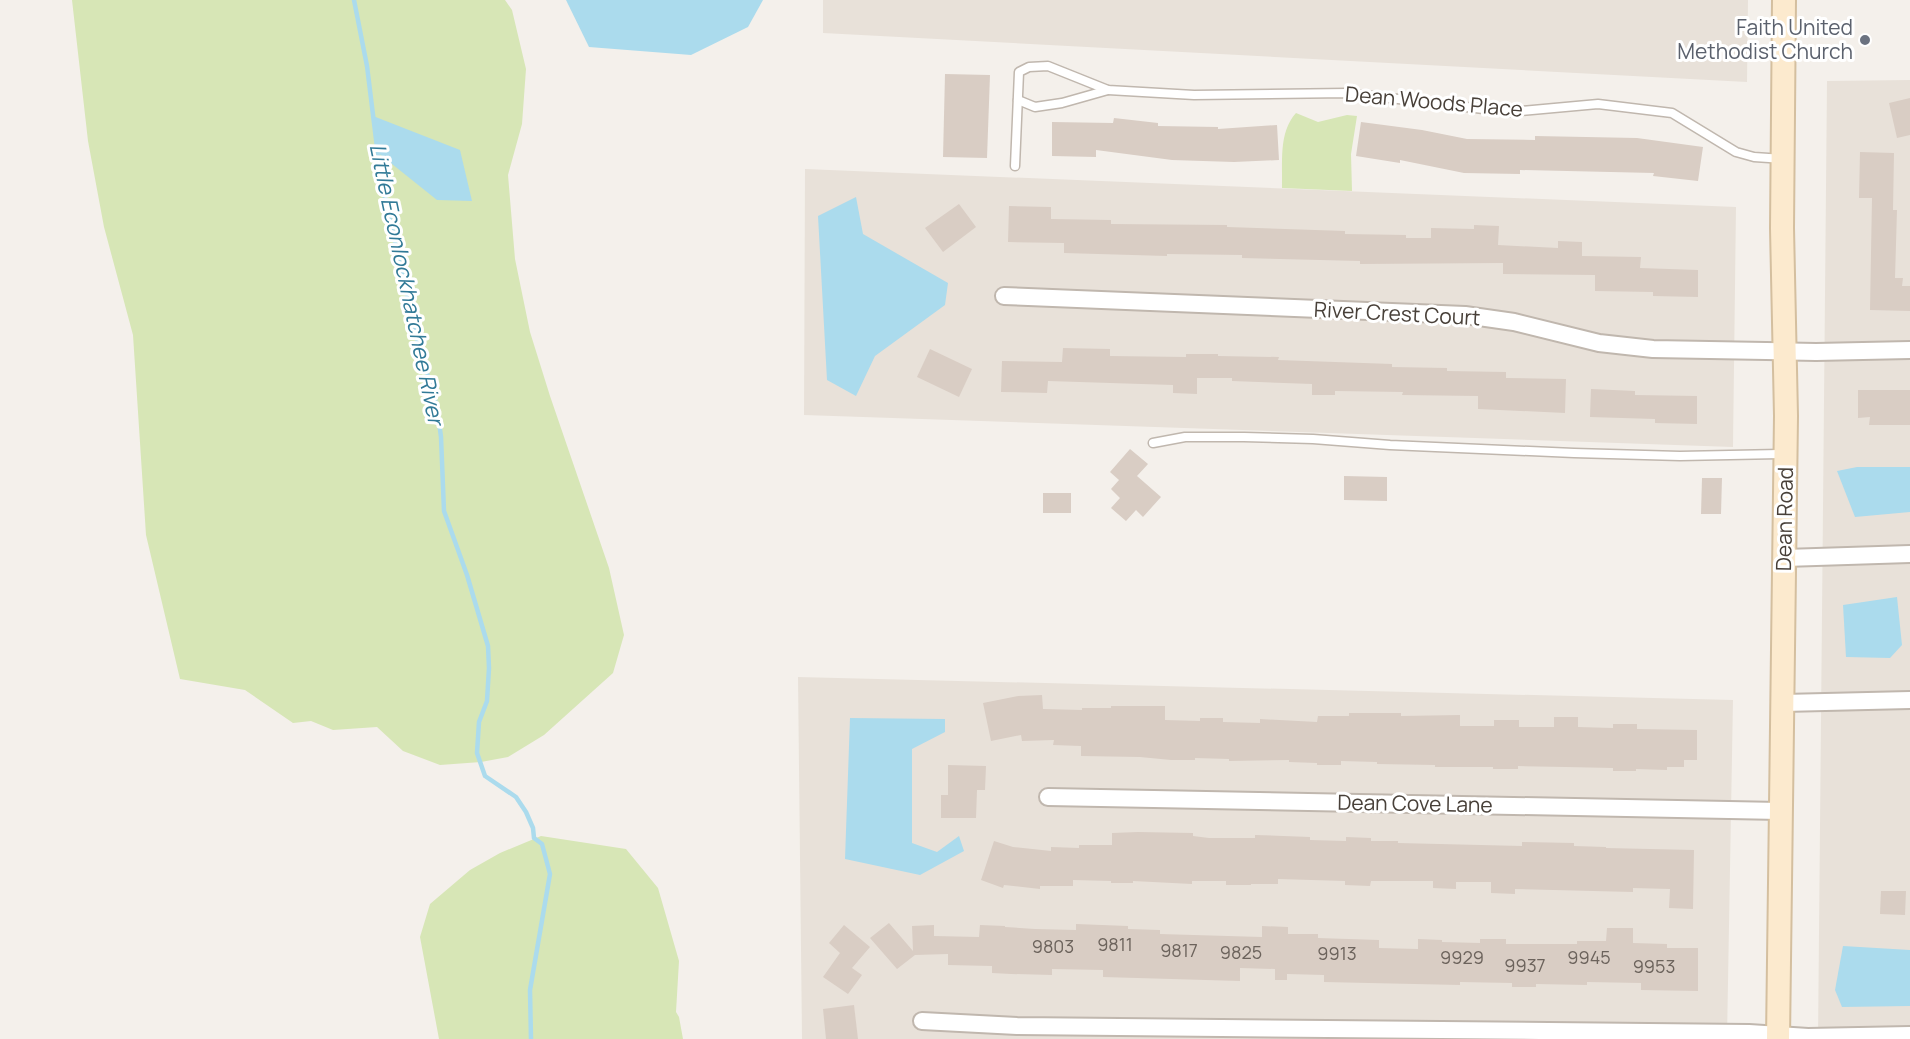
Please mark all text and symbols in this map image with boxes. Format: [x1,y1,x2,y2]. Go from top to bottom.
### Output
place label: Faith United Methodist Church [1677,13,1853,65]
marker: Faith United Methodist Church [1858,33,1872,47]
street label: Dean Woods Place [1344,79,1524,123]
water label: Little Econlockhatchee River [363,141,452,430]
street label: River Crest Court [1313,295,1481,331]
street label: Dean Road [1769,467,1799,571]
street label: Dean Cove Lane [1337,788,1493,818]
house number: 9811 [1097,932,1133,956]
house number: 9803 [1032,934,1074,958]
house number: 9817 [1160,938,1198,962]
house number: 9825 [1220,940,1262,964]
house number: 9913 [1317,941,1357,965]
house number: 9929 [1440,945,1484,969]
house number: 9945 [1567,945,1611,969]
house number: 9937 [1504,953,1546,977]
house number: 9953 [1633,954,1675,978]

